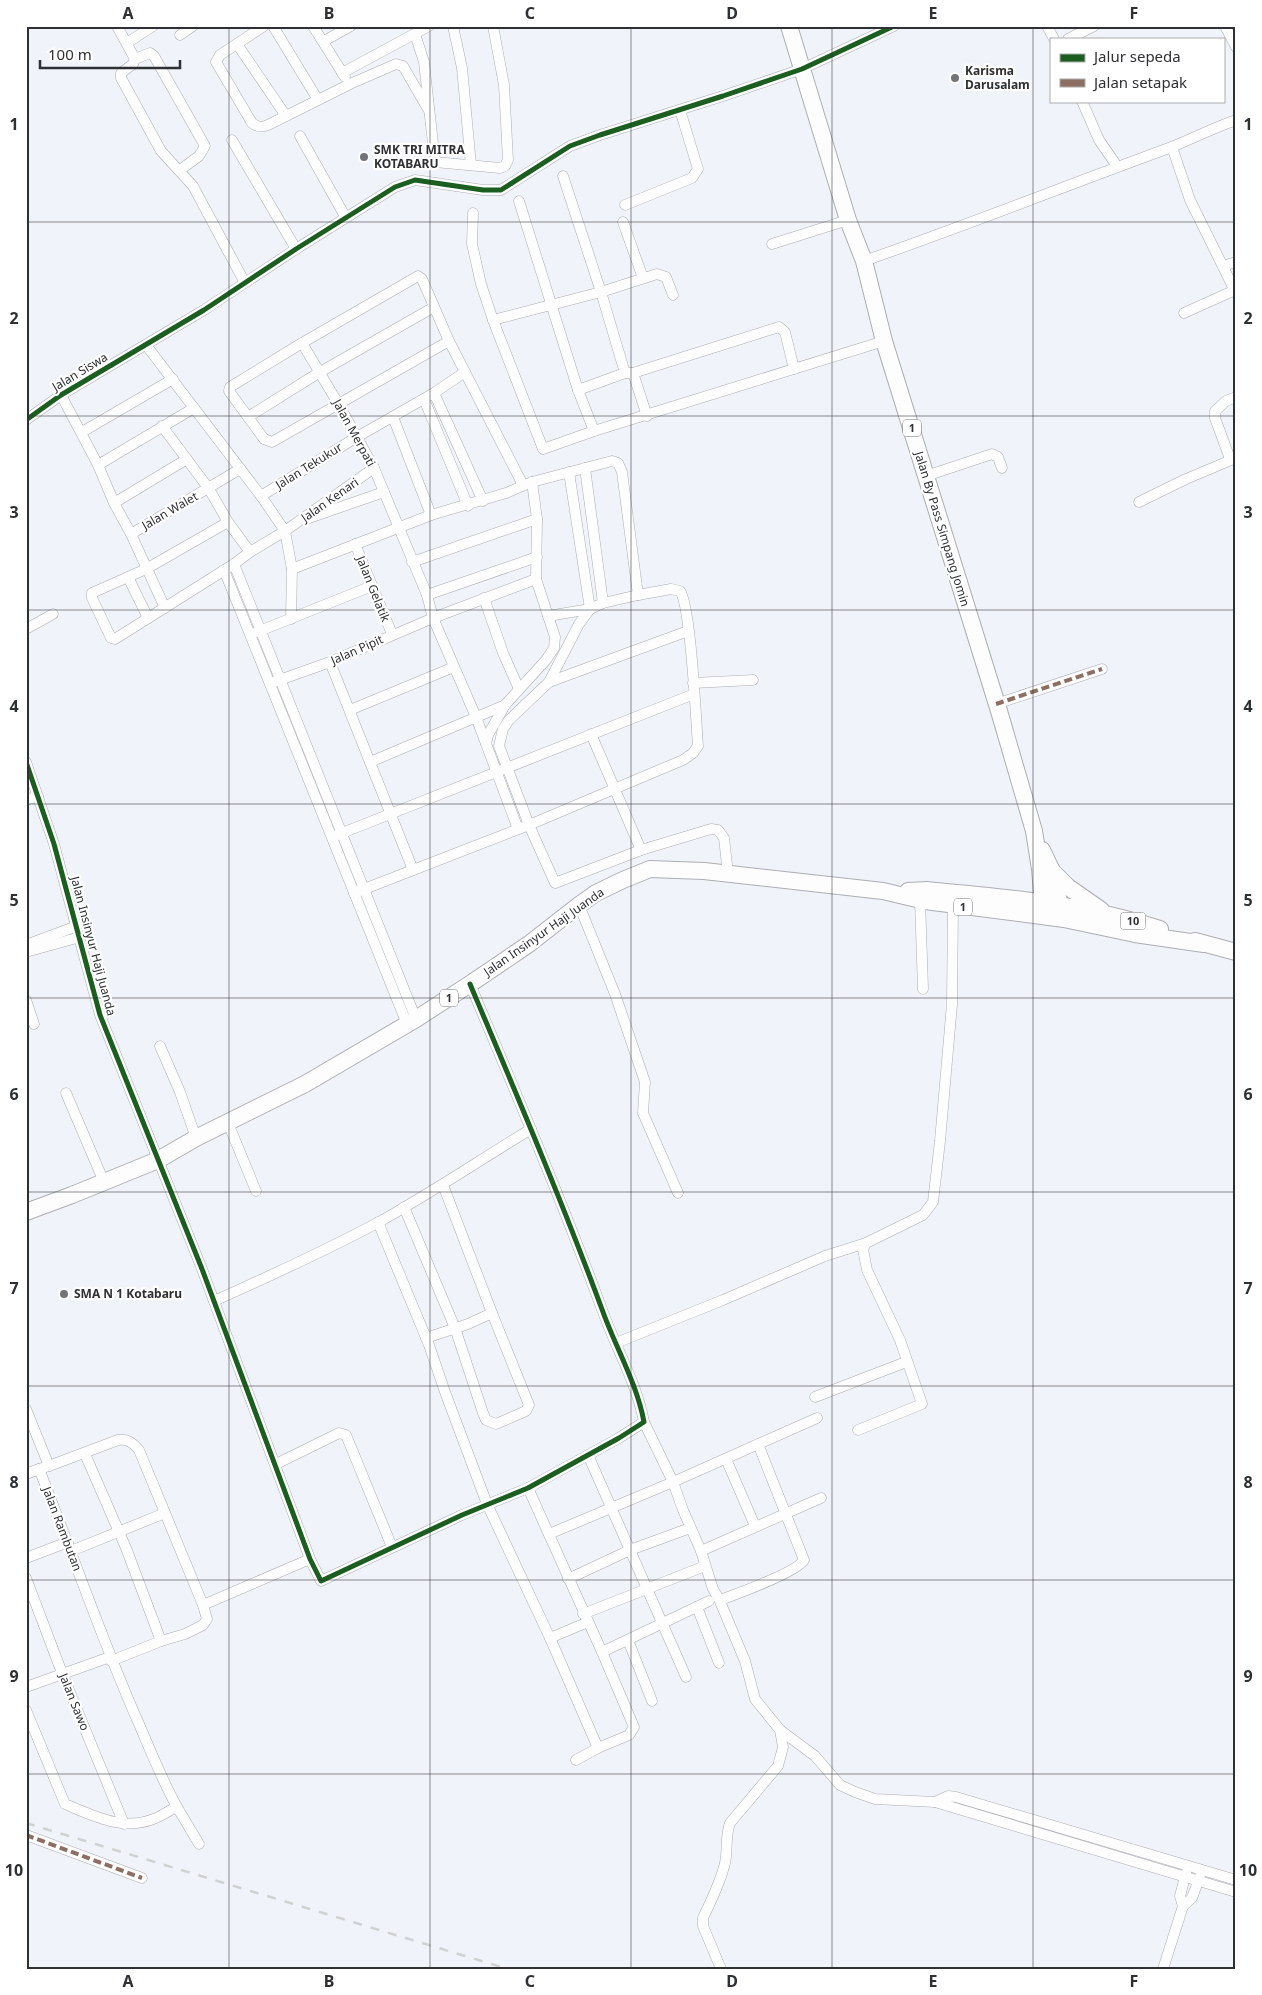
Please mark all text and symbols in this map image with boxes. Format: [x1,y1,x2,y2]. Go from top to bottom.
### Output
text: A [122,2,134,24]
text: B [324,2,334,24]
text: C [525,2,535,24]
text: D [726,2,738,24]
text: E [929,2,938,24]
text: F [1130,2,1138,24]
scale bar [40,38,180,70]
legend [1050,38,1224,102]
text: 100 m [48,44,92,64]
text: Jalur sepeda [1092,46,1181,66]
place label: Karisma Darusalam [965,62,1030,93]
marker: Karisma Darusalam [949,72,961,84]
text: Jalan setapak [1092,72,1187,92]
text: 1 [9,113,19,135]
text: 1 [1243,113,1253,135]
place label: SMK TRI MITRA KOTABARU [374,141,465,172]
marker: SMK TRI MITRA KOTABARU [358,151,370,163]
text: 2 [9,307,19,329]
text: 2 [1243,307,1253,329]
street label: Jalan Siswa [48,348,111,395]
street label: Jalan Merpati [328,395,380,469]
road number: 1 [903,419,921,436]
street label: Jalan Tekukur [271,438,345,493]
street label: Jalan By Pass Simpang Jomin [910,448,974,608]
street label: Jalan Kenari [297,473,362,526]
street label: Jalan Walet [138,487,202,534]
text: 3 [9,501,19,523]
text: 3 [1243,501,1253,523]
street label: Jalan Gelatik [352,552,395,625]
street label: Jalan Pipit [327,630,386,669]
text: 4 [9,695,19,717]
text: 4 [1243,695,1253,717]
street label: Jalan Insinyur Haji Juanda [66,873,120,1017]
street label: Jalan Insinyur Haji Juanda [479,883,607,980]
text: 5 [9,889,19,911]
text: 5 [1243,889,1253,911]
road number: 1 [954,899,972,916]
road number: 10 [1120,912,1146,929]
road number: 1 [440,990,458,1006]
text: 6 [9,1083,19,1105]
text: 6 [1243,1083,1253,1105]
text: 7 [9,1277,19,1299]
text: 7 [1243,1277,1253,1299]
place label: SMA N 1 Kotabaru [74,1285,182,1302]
marker: SMA N 1 Kotabaru [58,1288,70,1300]
text: 8 [9,1471,19,1493]
text: 8 [1243,1471,1253,1493]
street label: Jalan Rambutan [38,1483,86,1573]
text: 9 [9,1665,19,1687]
text: 9 [1243,1665,1253,1687]
street label: Jalan Sawo [55,1670,94,1733]
text: 10 [5,1859,23,1881]
text: 10 [1239,1859,1257,1881]
text: A [122,1970,134,1992]
text: B [324,1970,334,1992]
text: C [525,1970,535,1992]
text: D [726,1970,738,1992]
text: E [929,1970,938,1992]
text: F [1130,1970,1138,1992]

